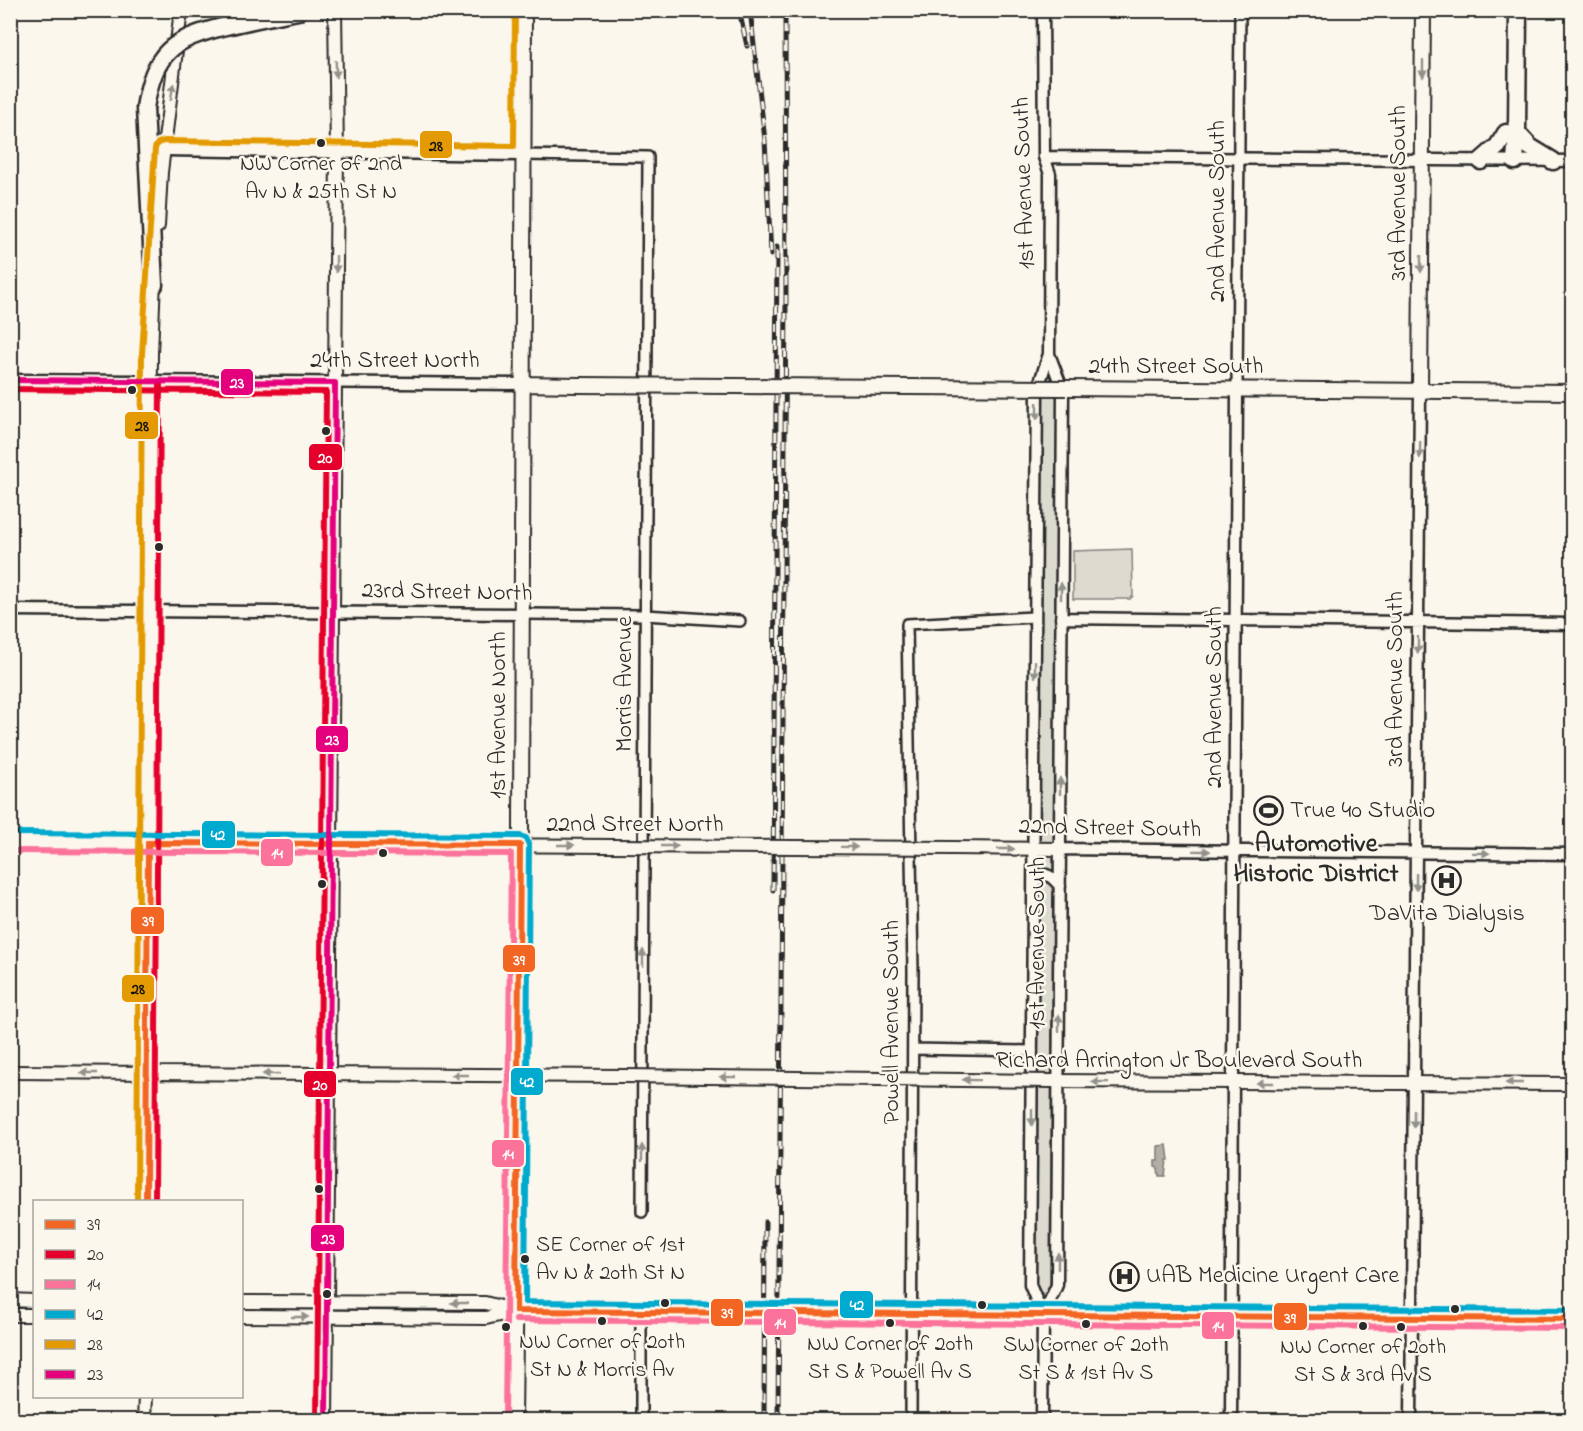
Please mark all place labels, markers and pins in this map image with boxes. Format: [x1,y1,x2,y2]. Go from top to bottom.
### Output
marker: NW Corner of 2nd Av N & 25th St N [315,137,327,149]
place label: NW Corner of 2nd Av N & 25th St N [240,149,402,209]
unlabelled marker [126,384,138,396]
unlabelled marker [320,425,332,437]
unlabelled marker [153,541,165,553]
place label: True 40 Studio [1290,794,1435,829]
sports icon: True 40 Studio [1253,795,1285,827]
unlabelled marker [377,847,389,859]
hospital icon: DaVita Dialysis [1431,865,1463,897]
unlabelled marker [316,878,328,890]
place label: DaVita Dialysis [1368,897,1525,933]
unlabelled marker [313,1183,325,1195]
place label: SE Corner of 1st Av N & 20th St N [536,1230,686,1290]
marker: SE Corner of 1st Av N & 20th St N [519,1253,531,1265]
place label: UAB Medicine Urgent Care [1146,1259,1399,1294]
hospital icon: UAB Medicine Urgent Care [1109,1260,1141,1292]
unlabelled marker [321,1288,333,1300]
unlabelled marker [659,1297,671,1309]
unlabelled marker [976,1299,988,1311]
unlabelled marker [1449,1303,1461,1315]
marker: NW Corner of 20th St N & Morris Av [596,1315,608,1327]
marker: NW Corner of 20th St S & Powell Av S [884,1317,896,1329]
marker: SW Corner of 20th St S & 1st Av S [1080,1318,1092,1330]
marker: NW Corner of 20th St S & 3rd Av S [1357,1320,1369,1332]
unlabelled marker [500,1321,512,1333]
unlabelled marker [1395,1321,1407,1333]
place label: NW Corner of 20th St N & Morris Av [519,1327,685,1387]
place label: NW Corner of 20th St S & Powell Av S [807,1329,973,1389]
place label: SW Corner of 20th St S & 1st Av S [1003,1330,1169,1390]
place label: NW Corner of 20th St S & 3rd Av S [1280,1332,1446,1392]

